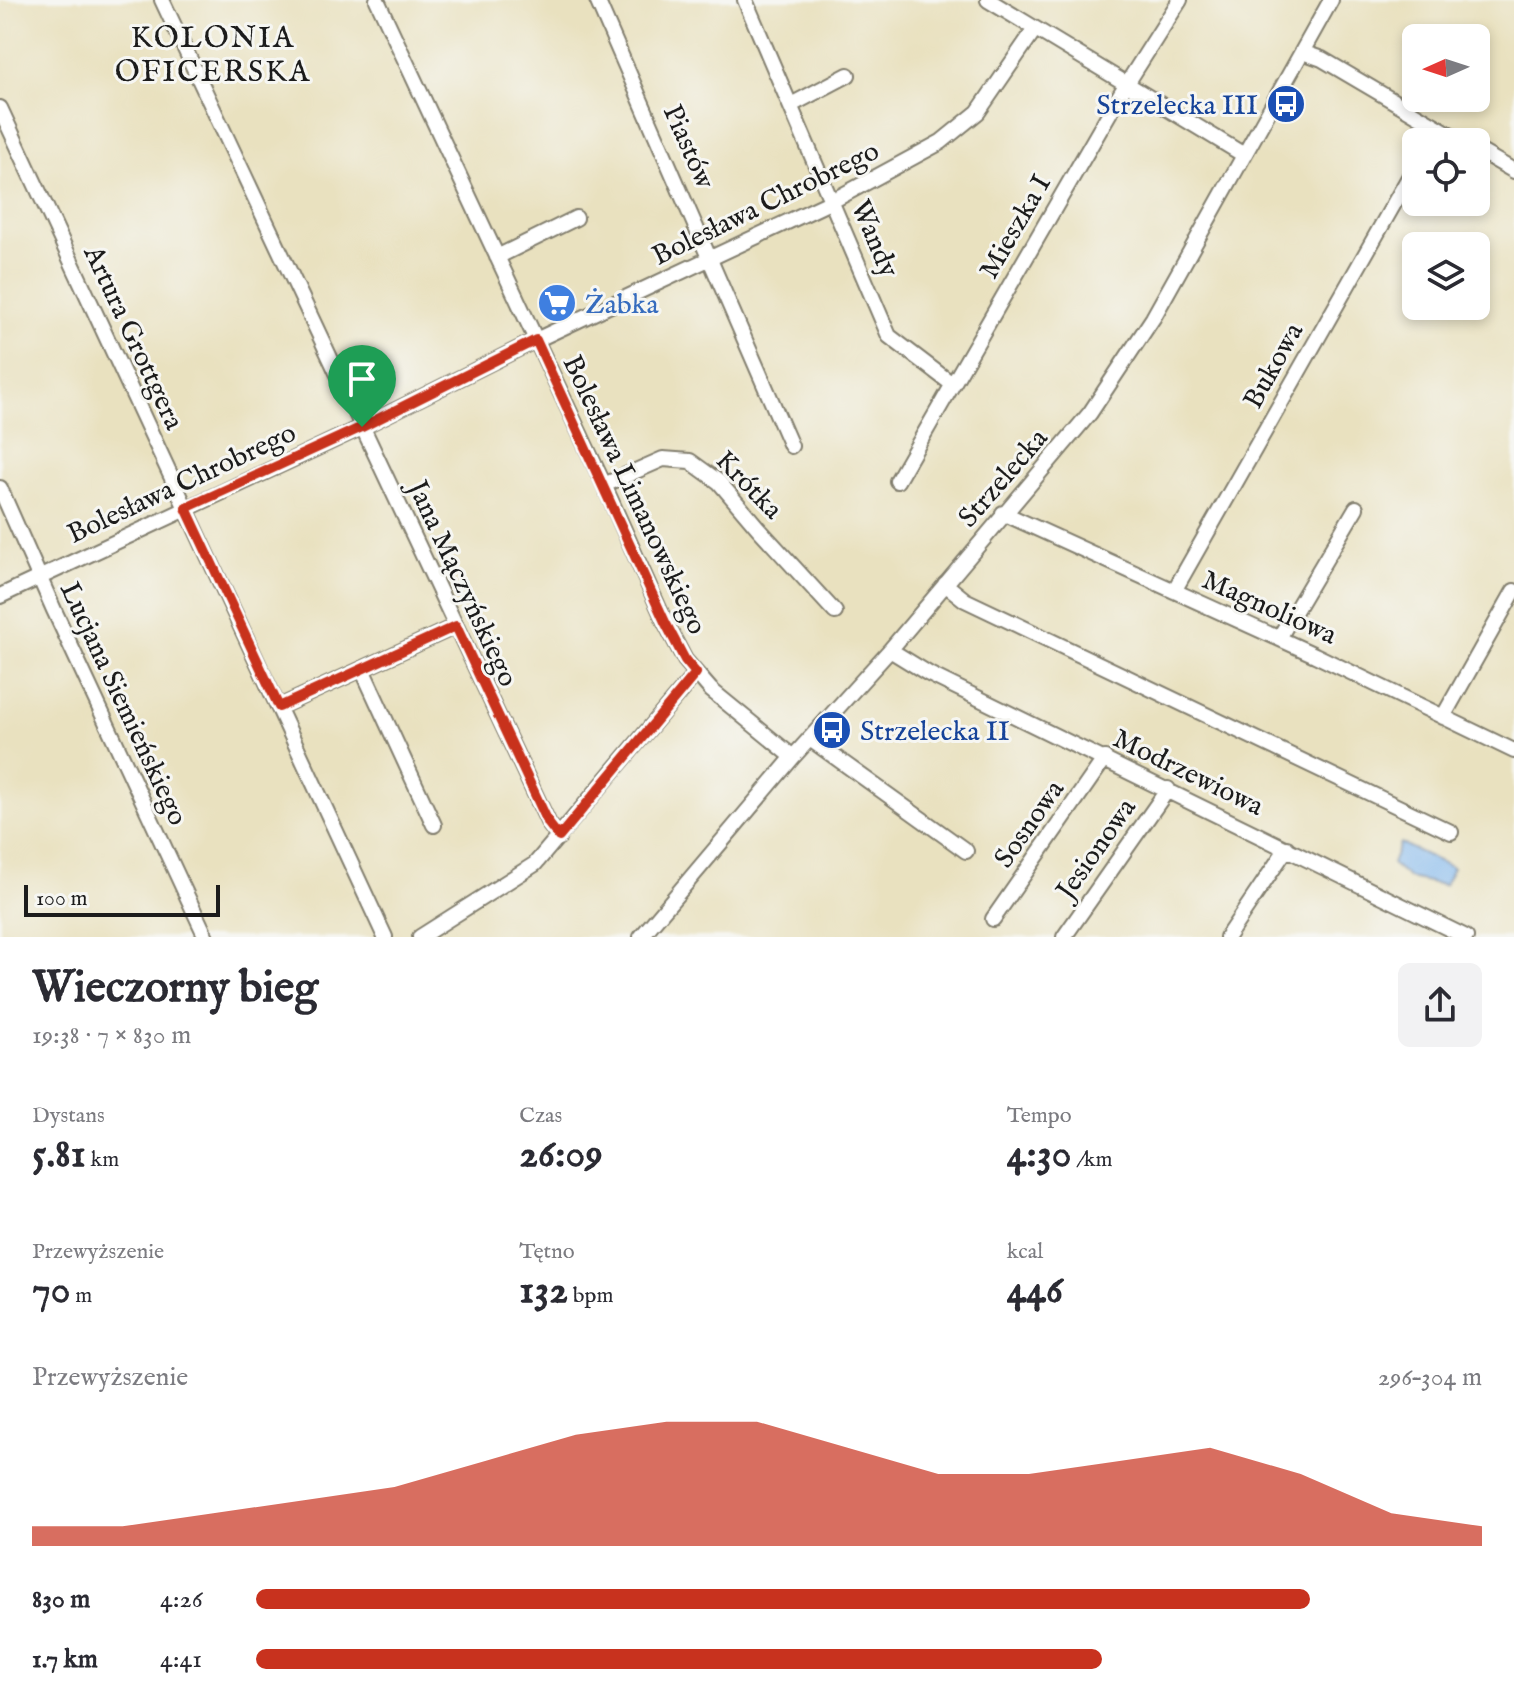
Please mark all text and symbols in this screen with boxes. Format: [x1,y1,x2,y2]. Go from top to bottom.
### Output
district label: KOLONIA OFICERSKA [115,20,311,92]
north arrow [1402,24,1490,112]
map controls [1402,24,1490,320]
bus stop icon: Strzelecka III [1265,83,1307,125]
place label: Strzelecka III [1096,89,1258,124]
street label: Piastów [654,100,722,195]
button: locate [1402,128,1490,216]
street label: Bolesława Chrobrego [647,134,885,274]
street label: Mieszka I [972,169,1060,286]
street label: Wandy [842,195,906,283]
button: layers [1402,232,1490,320]
street label: Artura Grottgera [74,240,191,436]
supermarket icon: Żabka [536,282,578,324]
place label: Żabka [585,288,660,323]
street label: Bukowa [1236,316,1312,415]
pin [328,345,396,427]
street label: Bolesława Limanowskiego [554,350,714,640]
icon: arrive [340,357,384,401]
street label: Bolesława Chrobrego [62,416,302,553]
street label: Strzelecka [951,421,1057,535]
street label: Krótka [707,444,790,528]
street label: Jana Mączyńskiego [397,473,525,693]
street label: Magnoliowa [1196,563,1343,654]
street label: Lucjana Siemieńskiego [51,577,195,831]
bus stop icon: Strzelecka II [811,709,853,751]
place label: Strzelecka II [860,715,1010,750]
street label: Modrzewiowa [1107,722,1270,825]
street label: Sosnowa [987,773,1073,875]
street label: Jesionowa [1048,791,1145,909]
scale bar [24,881,220,917]
text: 100 m [36,885,88,913]
text: Wieczorny bieg [32,961,318,1017]
button: share [1398,963,1482,1047]
text: 19:38 · 7 × 830 m [32,1019,191,1052]
text: Dystans [32,1102,105,1130]
text: Czas [519,1102,562,1130]
text: Tempo [1007,1102,1072,1130]
text: 5.81 [32,1130,86,1181]
text: 26:09 [519,1130,603,1181]
text: 4:30 [1007,1130,1071,1181]
text: km [86,1146,119,1174]
text: /km [1071,1146,1112,1174]
text: Przewyższenie [32,1238,164,1266]
text: Tętno [519,1238,575,1266]
text: kcal [1007,1238,1043,1266]
text: 70 [32,1266,70,1317]
text: 132 [519,1266,568,1317]
text: 446 [1007,1266,1063,1317]
text: m [70,1282,92,1310]
text: bpm [568,1282,613,1310]
text: Przewyższenie [32,1361,188,1394]
text: 296–304 m [1378,1361,1482,1394]
text: 830 m [32,1583,90,1616]
text: 4:26 [160,1583,203,1616]
text: 1.7 km [32,1643,98,1676]
text: 4:41 [160,1643,202,1676]

